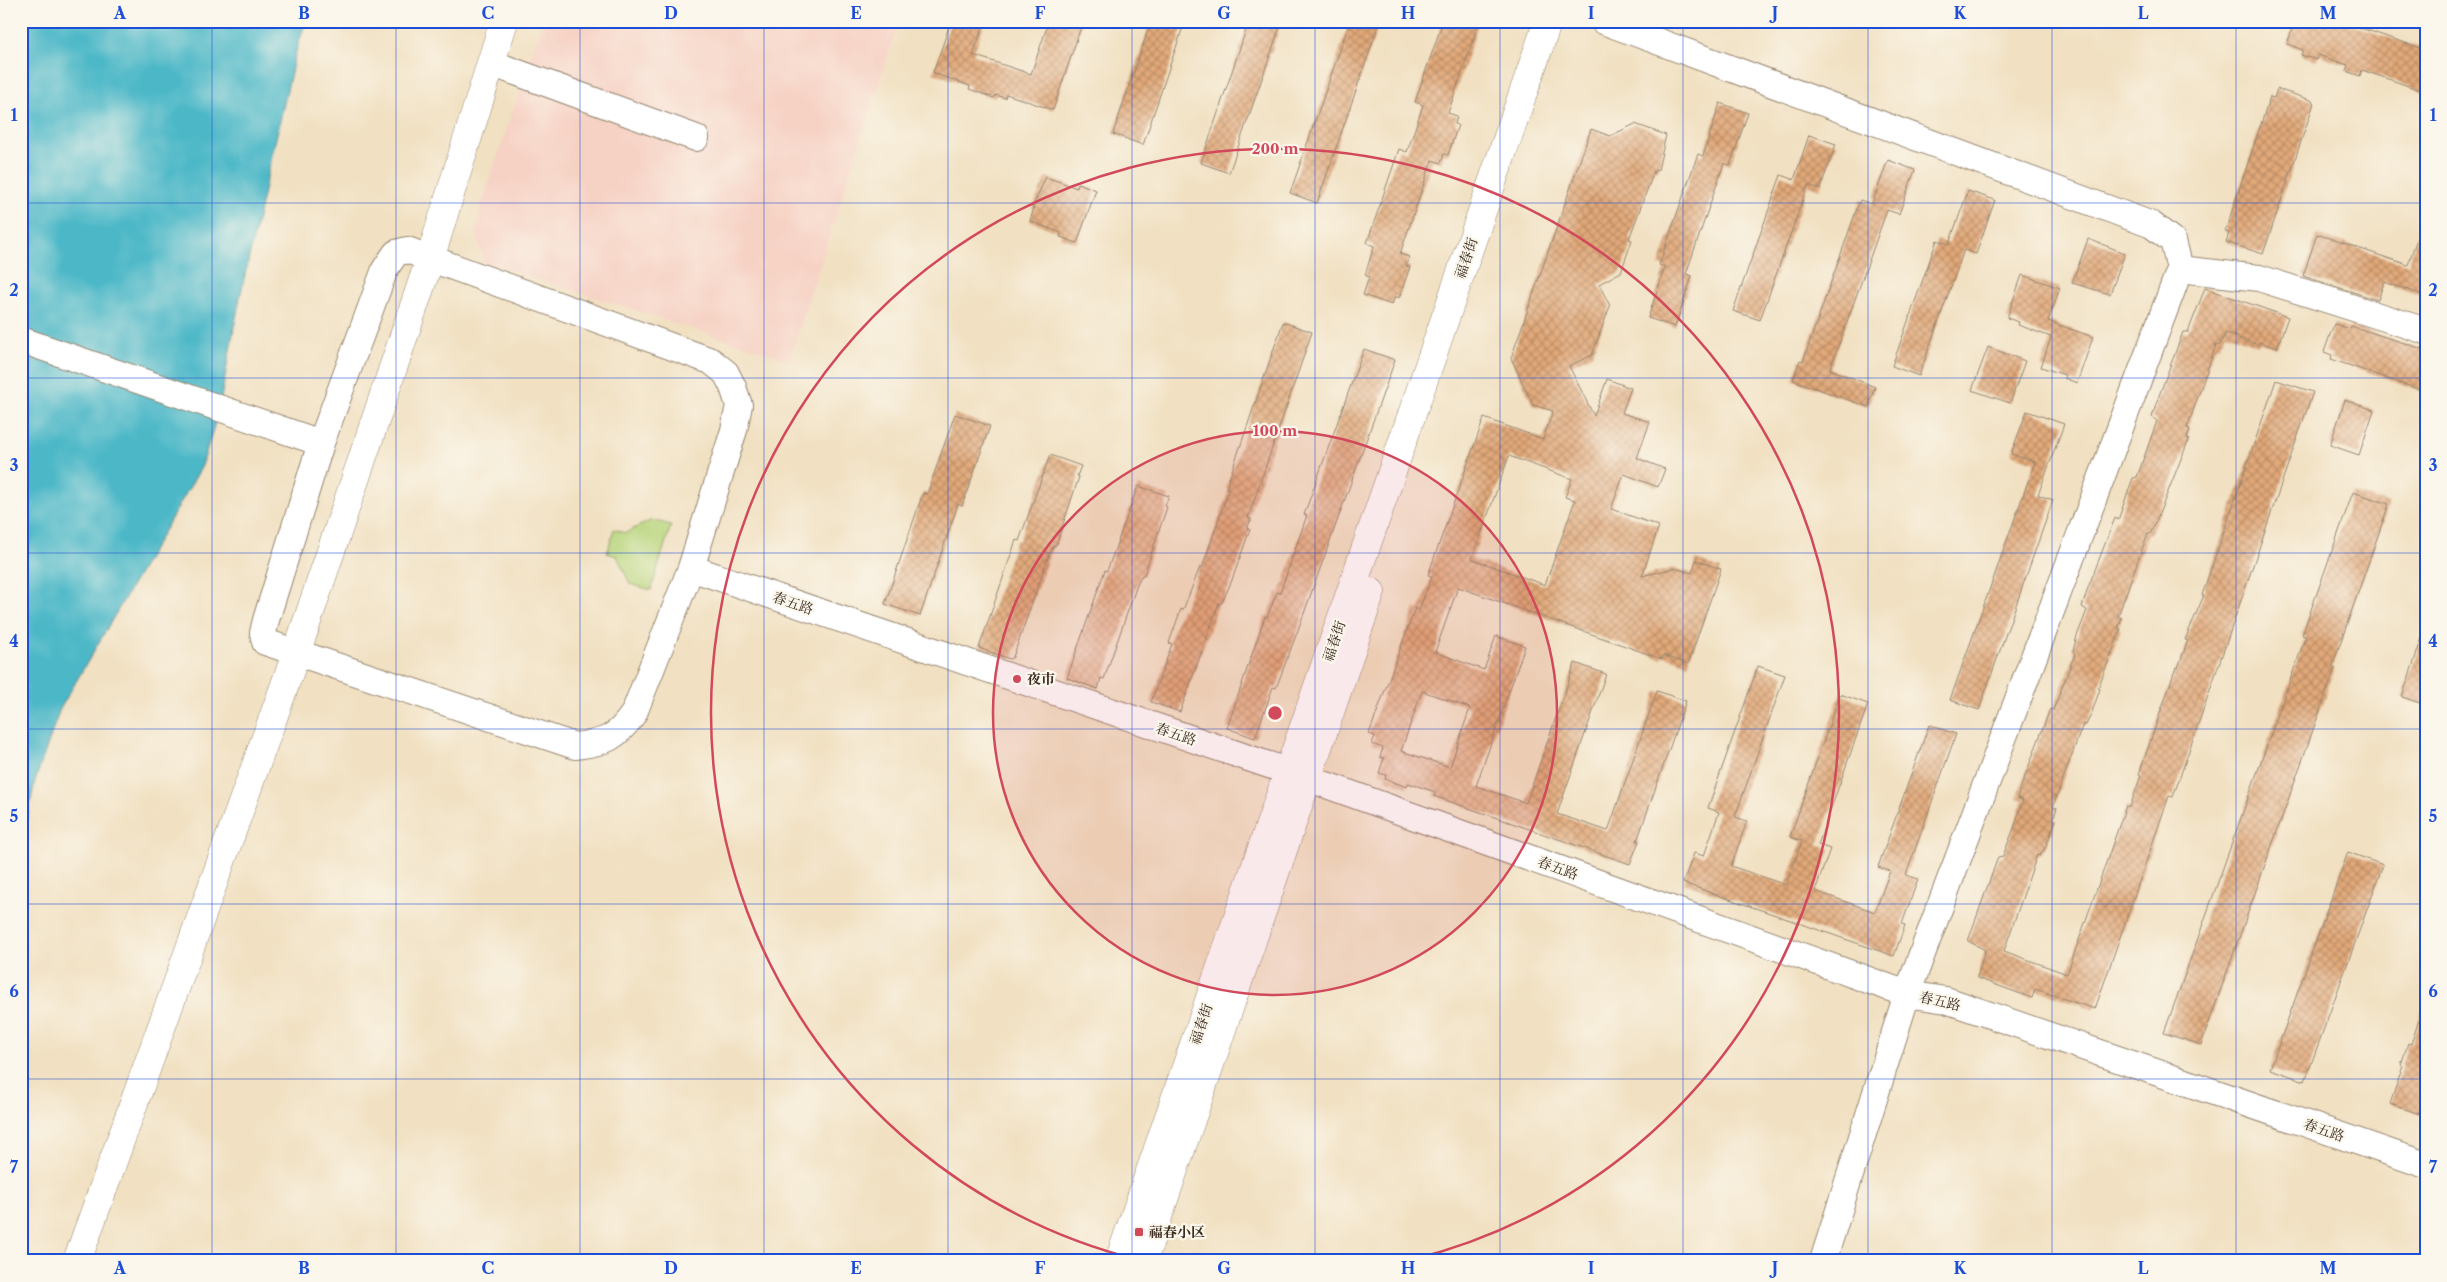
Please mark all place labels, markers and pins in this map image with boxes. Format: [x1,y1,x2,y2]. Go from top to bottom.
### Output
place label: 夜市 [1027,670,1055,688]
marker: 夜市 [1011,673,1023,685]
centre of rings [1266,704,1284,722]
place label: 福春小区 [1149,1223,1205,1241]
marker: 福春小区 [1133,1226,1145,1238]

